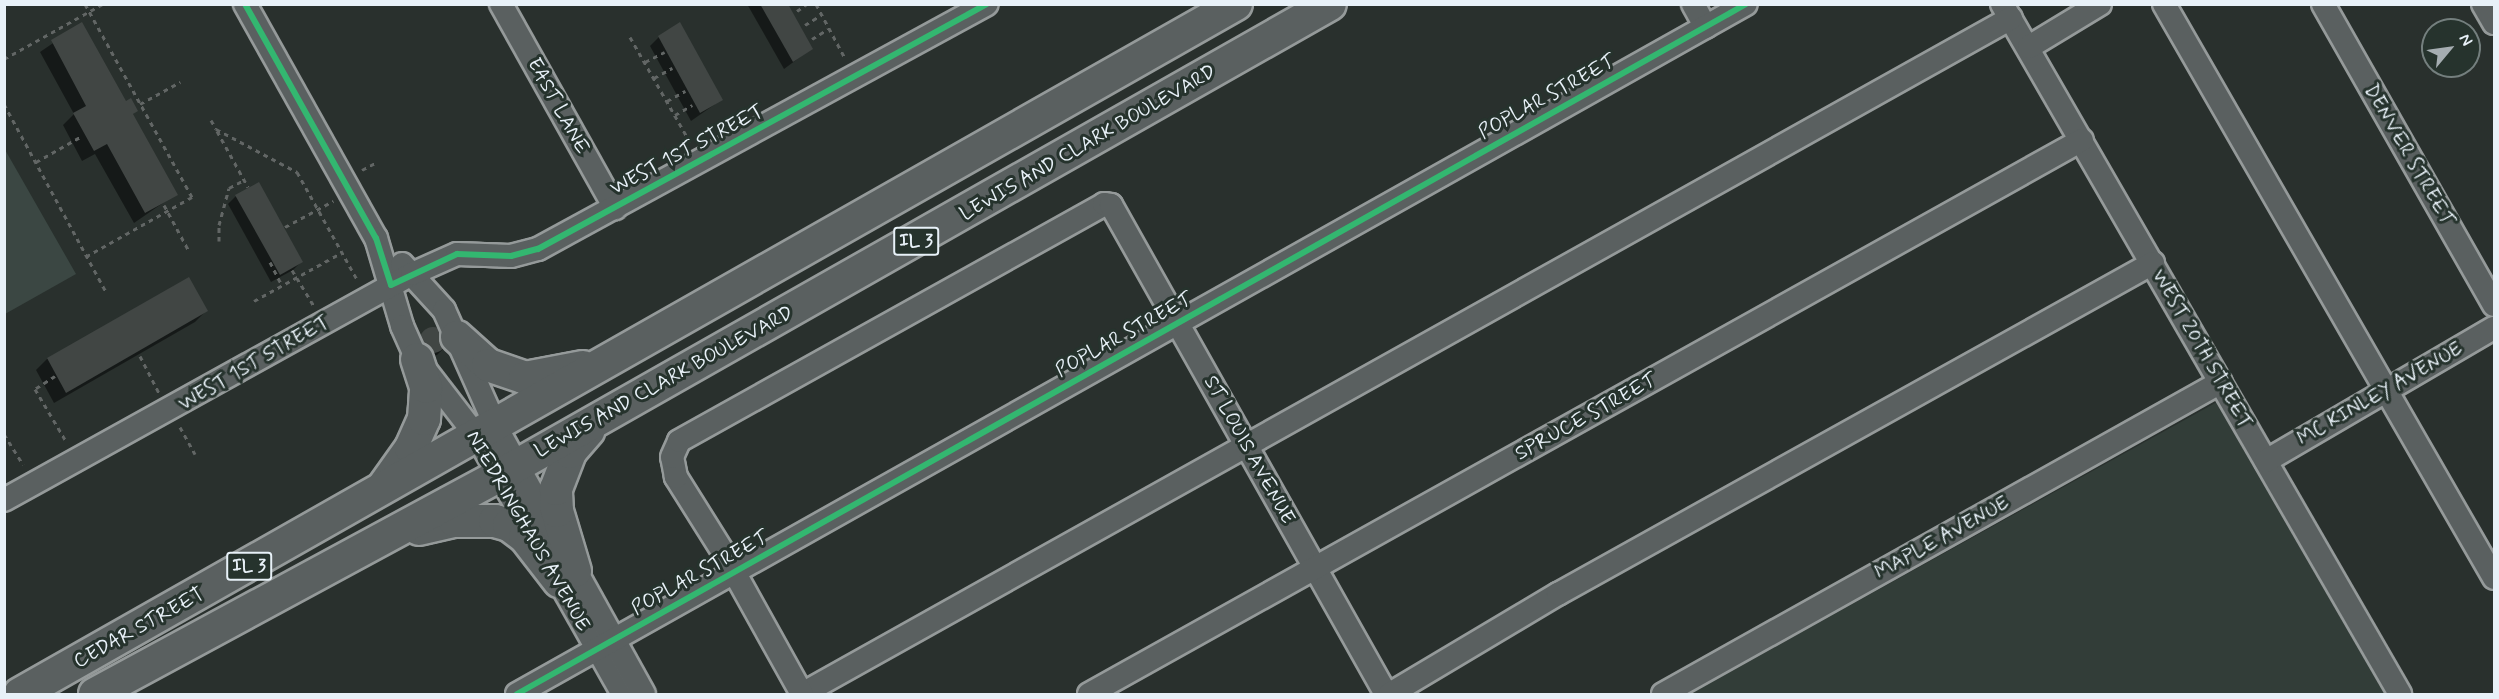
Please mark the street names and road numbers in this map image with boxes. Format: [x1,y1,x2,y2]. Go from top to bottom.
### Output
street label: POPLAR STREET [1474,49,1620,145]
street label: EAST LANE [522,54,594,158]
street label: LEWIS AND CLARK BOULEVARD [954,59,1222,227]
street label: DENVER STREET [2358,79,2460,231]
street label: WEST 1ST STREET [605,99,769,201]
road number: IL 3 [892,226,940,256]
street label: WEST 20TH STREET [2146,264,2258,434]
street label: POPLAR STREET [1051,287,1197,383]
street label: LEWIS AND CLARK BOULEVARD [529,300,799,464]
street label: WEST 1ST STREET [173,309,335,417]
street label: MC KINLEY AVENUE [2289,335,2471,453]
street label: SPRUCE STREET [1511,368,1661,466]
street label: ST LOUIS AVENUE [1198,371,1300,529]
street label: NIEDRINGHAUS AVENUE [460,425,596,637]
street label: MAPLE AVENUE [1870,491,2014,585]
street label: POPLAR STREET [627,525,773,621]
road number: IL 3 [225,551,273,581]
street label: CEDAR STREET [70,582,208,674]

